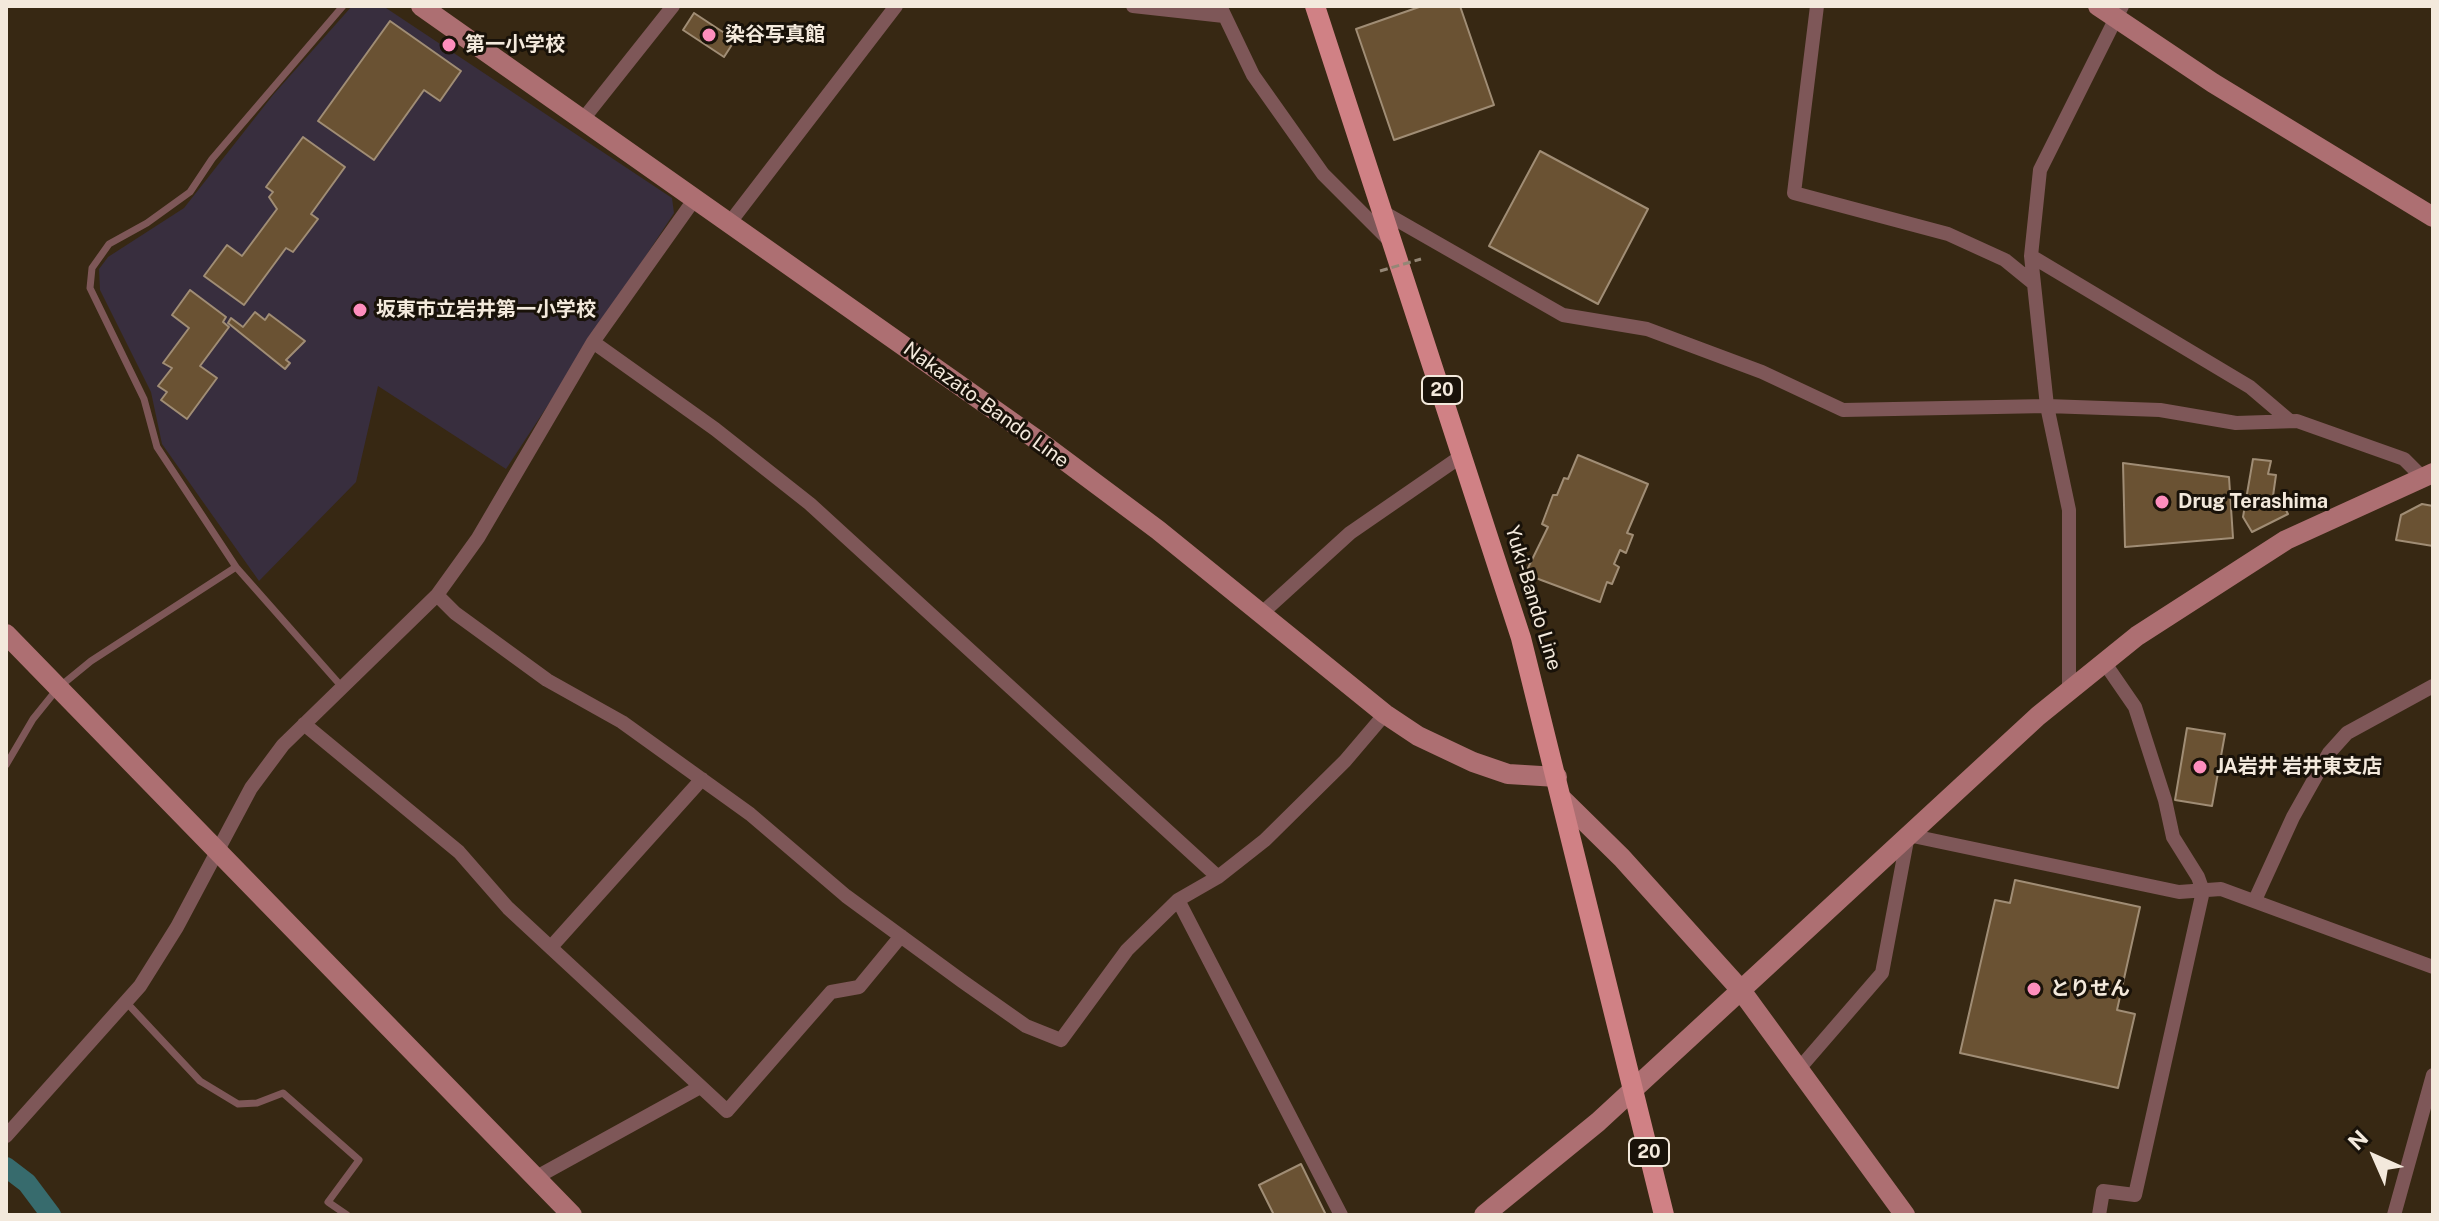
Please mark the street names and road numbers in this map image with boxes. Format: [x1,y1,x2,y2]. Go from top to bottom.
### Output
street label: Nakazato-Bando Line [899,337,1073,473]
road number: 20 [1422,376,1462,404]
street label: Yuki-Bando Line [1500,523,1566,673]
road number: 20 [1629,1138,1669,1166]

